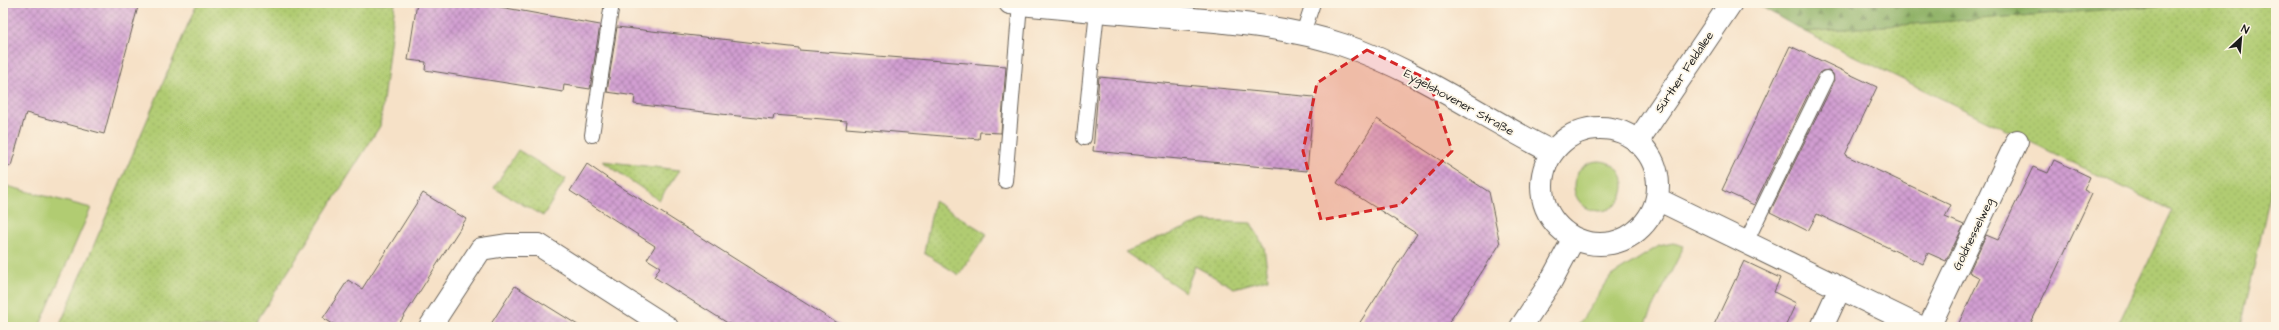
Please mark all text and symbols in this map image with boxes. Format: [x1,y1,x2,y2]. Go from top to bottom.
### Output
north arrow [2221,18,2261,58]
text: N [2239,21,2252,38]
street label: Sürther Feldallee [1651,28,1718,116]
street label: Eygelshovener Straße [1400,65,1518,141]
street label: Goldnesselweg [1949,195,1999,274]

